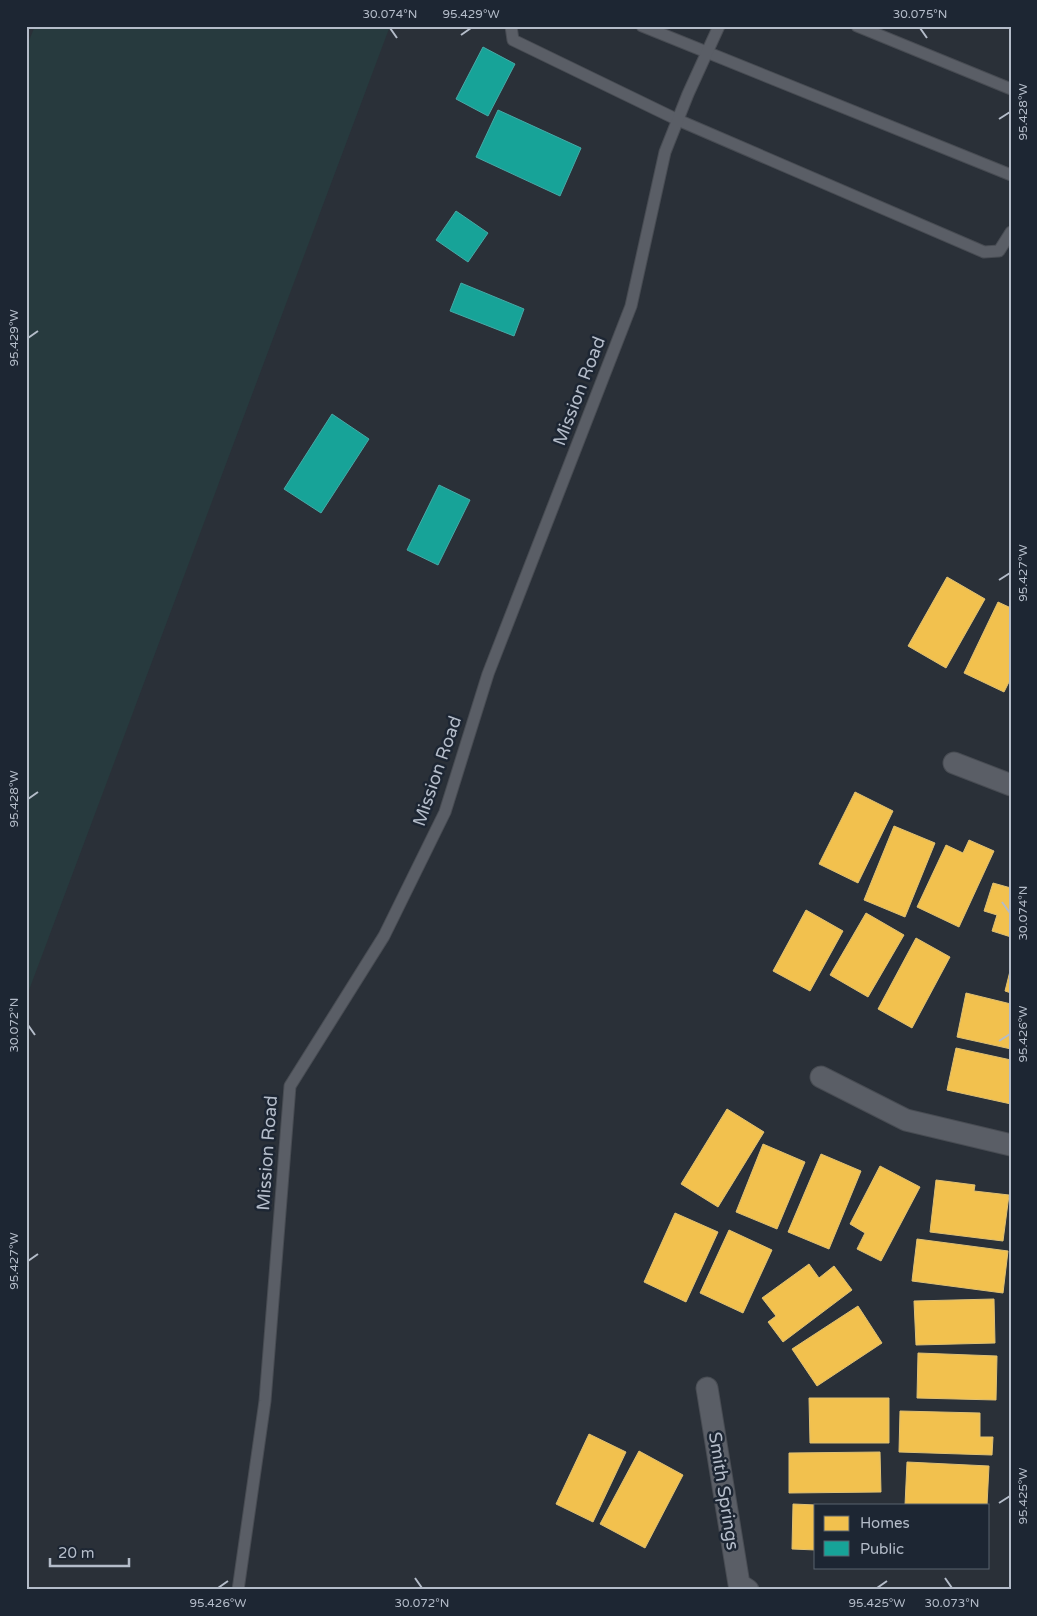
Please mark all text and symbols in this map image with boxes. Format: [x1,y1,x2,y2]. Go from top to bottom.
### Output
text: 30.074°N [363,7,417,21]
text: 95.429°W [442,7,500,21]
text: 30.075°N [893,7,947,21]
text: 95.428°W [1016,83,1030,141]
text: 95.429°W [7,309,21,367]
street label: Mission Road [548,333,610,449]
text: 95.427°W [1016,544,1030,602]
street label: Mission Road [408,713,466,829]
text: 95.428°W [7,770,21,828]
text: 30.074°N [1016,886,1030,940]
text: 30.072°N [7,998,21,1052]
text: 95.426°W [1016,1006,1030,1063]
street label: Mission Road [252,1095,282,1211]
text: 95.427°W [7,1232,21,1290]
street label: Smith Springs [704,1430,744,1552]
text: 95.425°W [1016,1468,1030,1524]
legend [814,1504,990,1568]
text: Homes [860,1514,910,1532]
scale bar [50,1536,129,1568]
text: Public [860,1540,904,1558]
text: 20 m [58,1544,95,1562]
text: 95.426°W [190,1596,247,1610]
text: 30.072°N [395,1596,449,1610]
text: 95.425°W [849,1596,905,1610]
text: 30.073°N [925,1596,979,1610]

